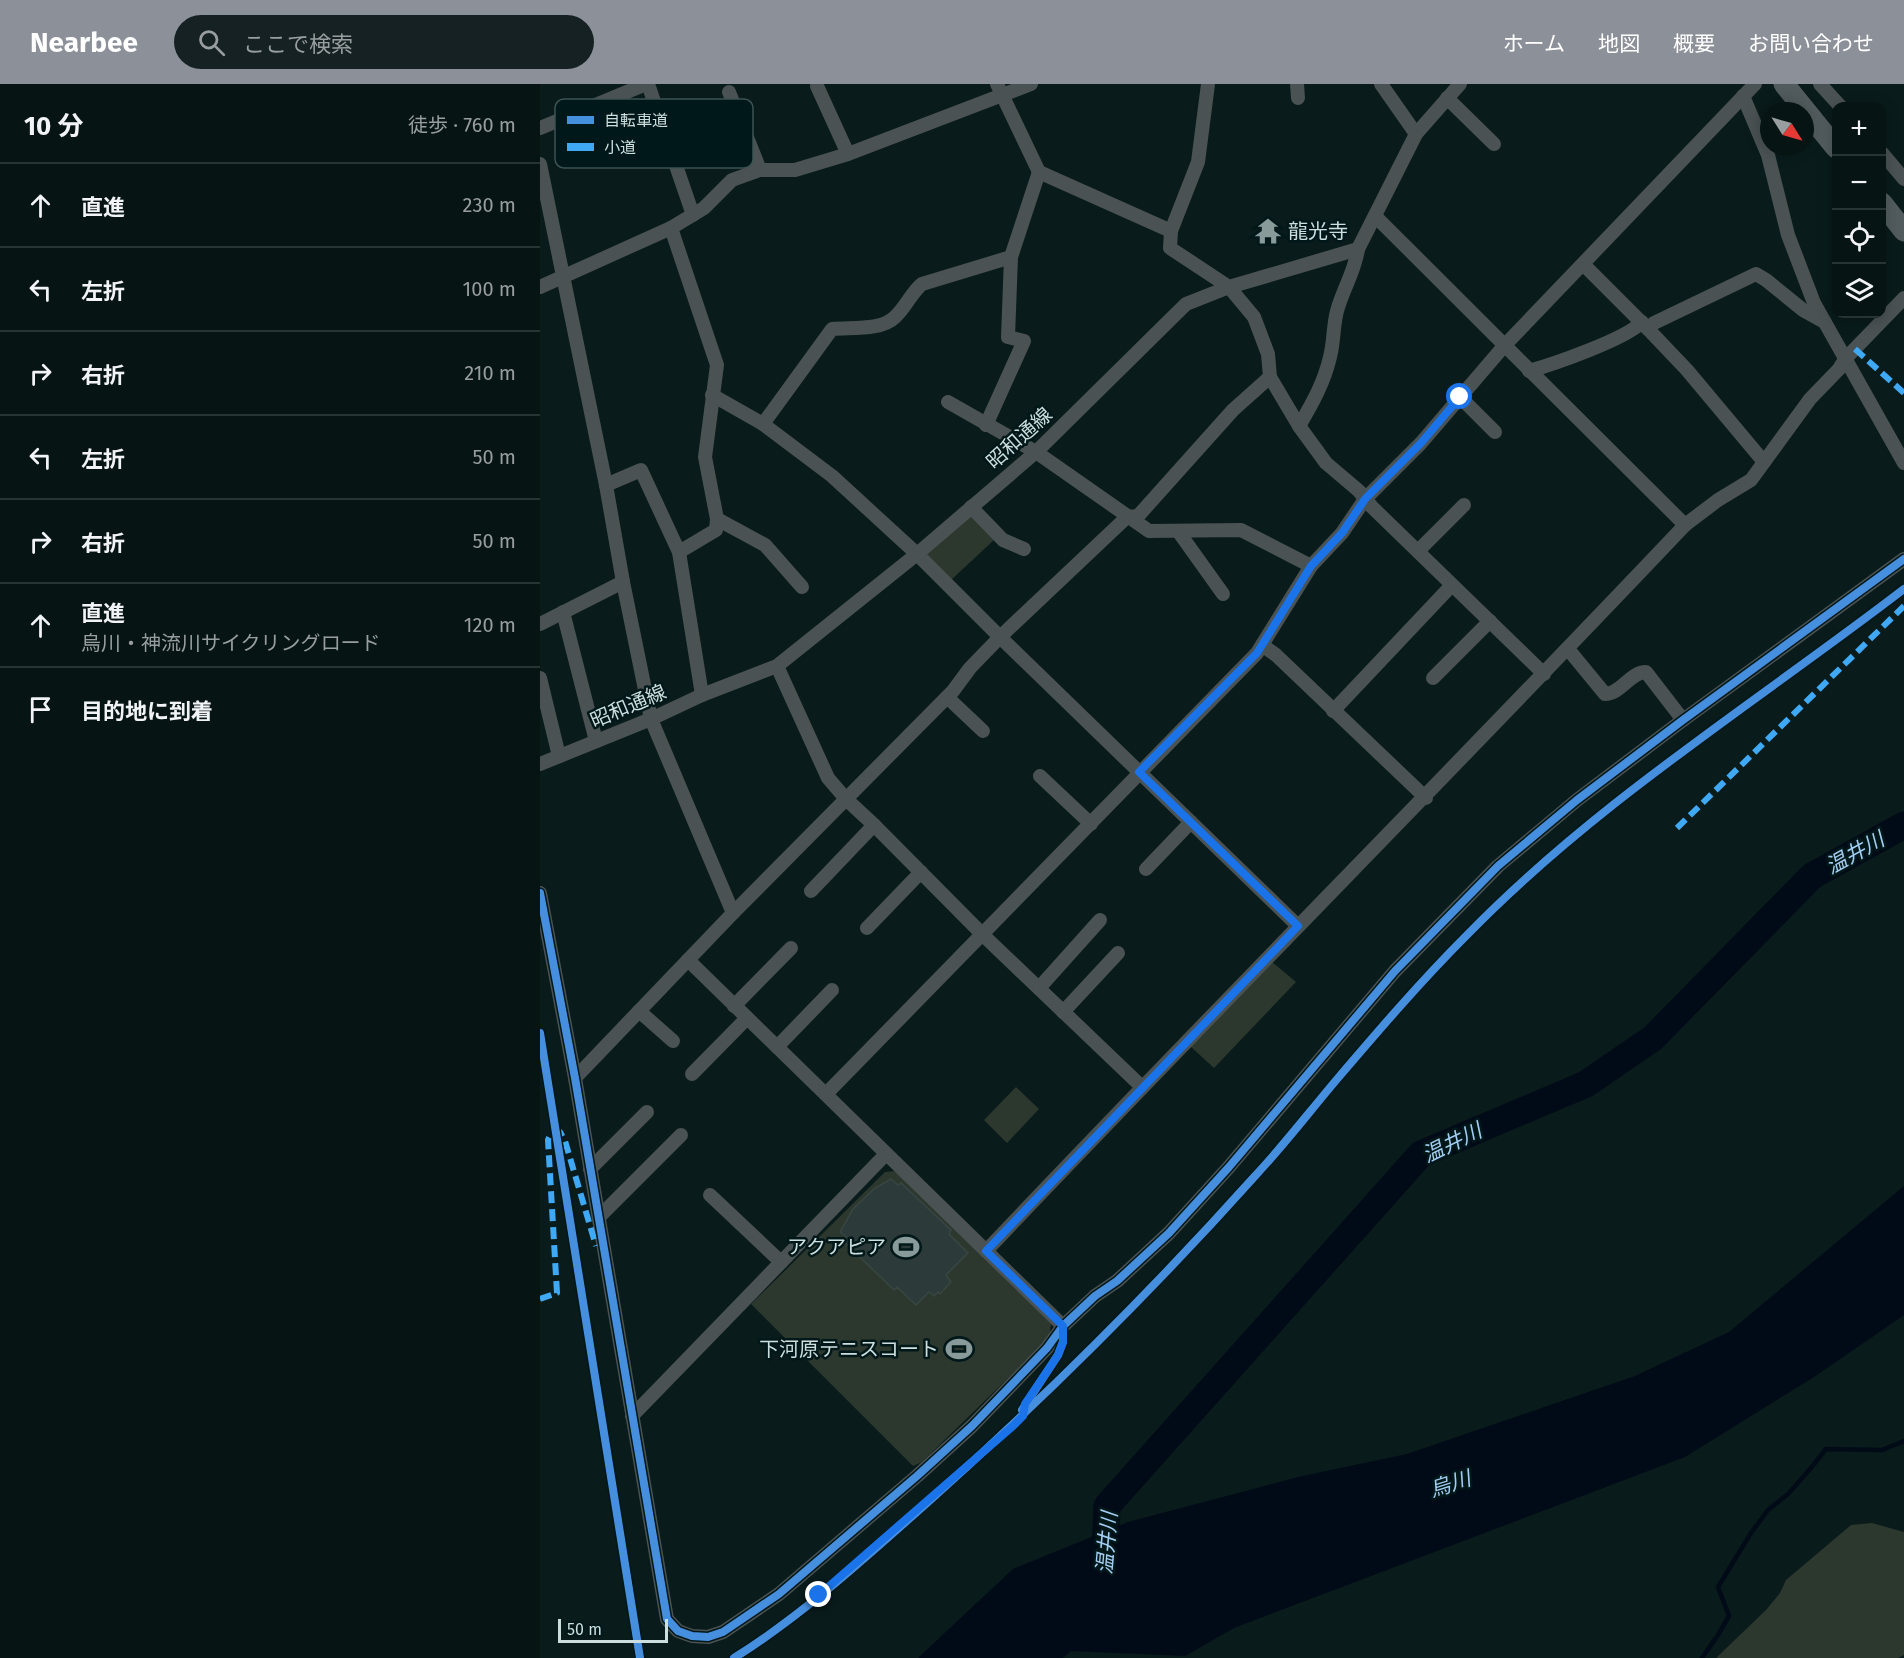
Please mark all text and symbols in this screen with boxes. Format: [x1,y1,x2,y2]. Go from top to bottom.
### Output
search box [174,15,594,69]
text: Nearbee [30,26,138,59]
icon: search [195,26,228,59]
text: ここで検索 [243,31,353,58]
text: ホーム [1503,31,1565,57]
text: 地図 [1598,31,1640,57]
text: 概要 [1673,31,1715,57]
text: お問い合わせ [1748,31,1874,57]
legend [555,99,753,168]
north arrow [1760,102,1814,156]
map controls [1832,102,1886,318]
button: + [1832,102,1886,156]
text: 10 分 [24,111,83,142]
text: 自転車道 [604,111,668,130]
text: 徒歩 · 760 m [408,113,516,137]
text: 小道 [604,138,636,157]
button: − [1832,156,1886,210]
icon: ahead [24,189,57,222]
text: 230 m [463,193,516,217]
text: 直進 [81,194,125,221]
button: locate [1832,210,1886,264]
temple icon: 龍光寺 [1253,216,1283,246]
place label: 龍光寺 [1288,219,1348,243]
button: layers [1832,264,1886,318]
icon: left [24,273,57,306]
text: 100 m [463,277,516,301]
text: 左折 [81,278,125,305]
icon: right [24,357,57,390]
text: 210 m [464,361,516,385]
text: 右折 [81,362,125,389]
route start [1446,383,1472,409]
street label: 昭和通線 [981,402,1057,474]
icon: left [24,441,57,474]
text: 50 m [472,445,516,469]
text: 左折 [81,446,125,473]
icon: right [24,525,57,558]
text: 50 m [472,529,516,553]
text: 右折 [81,530,125,557]
text: 直進 [81,600,125,627]
icon: ahead [24,609,57,642]
text: 120 m [464,613,516,637]
text: 烏川・神流川サイクリングロード [81,631,381,655]
street label: 昭和通線 [586,679,670,733]
icon: arrive [24,693,57,726]
text: 目的地に到着 [81,698,213,725]
water label: 温井川 [1821,825,1891,880]
water label: 温井川 [1418,1117,1488,1168]
sports icon: アクアピア [891,1232,921,1262]
place label: アクアピア [787,1235,886,1259]
sports icon: 下河原テニスコート [944,1334,974,1364]
place label: 下河原テニスコート [759,1337,939,1361]
water label: 烏川 [1426,1465,1476,1503]
water label: 温井川 [1091,1508,1123,1576]
route end [805,1581,831,1607]
scale bar [558,1616,668,1644]
text: 50 m [567,1620,602,1639]

